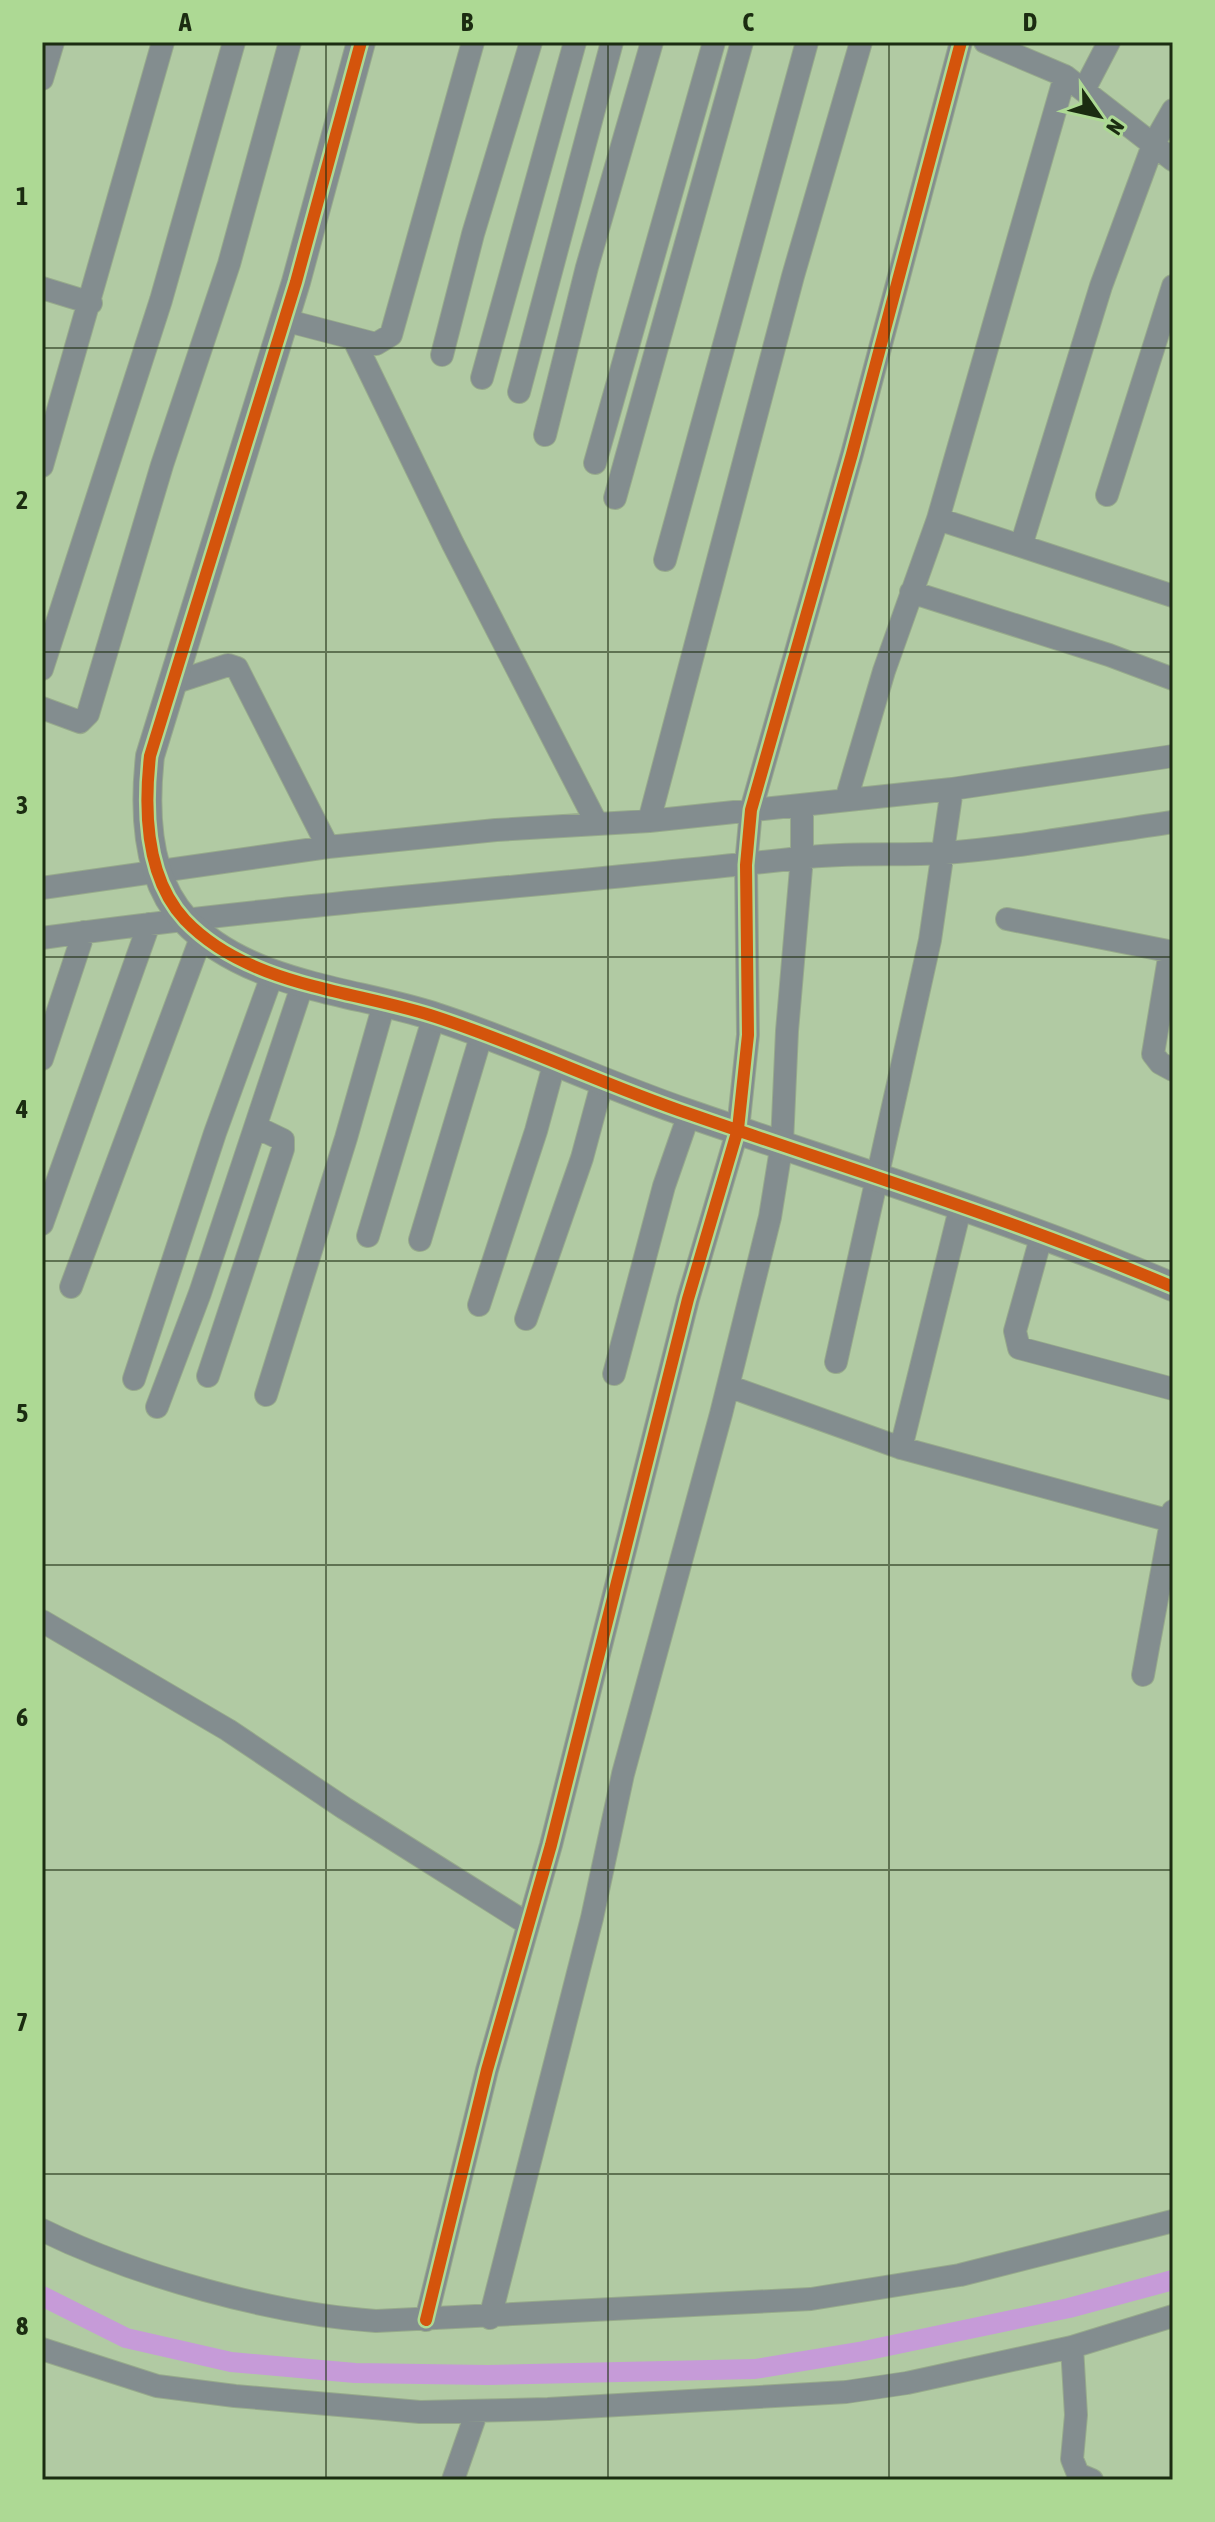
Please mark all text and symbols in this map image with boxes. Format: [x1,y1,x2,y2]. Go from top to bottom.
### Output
text: A [178,7,192,37]
text: B [461,7,474,37]
text: C [742,7,754,37]
text: D [1023,7,1037,37]
north arrow [1059,76,1139,156]
text: N [1101,115,1130,140]
text: 1 [16,181,28,211]
text: 2 [16,485,28,515]
text: 3 [16,790,28,820]
text: 4 [15,1094,28,1124]
text: 5 [16,1398,28,1428]
text: 6 [16,1702,28,1732]
text: 7 [16,2007,28,2037]
text: 8 [16,2311,28,2341]

